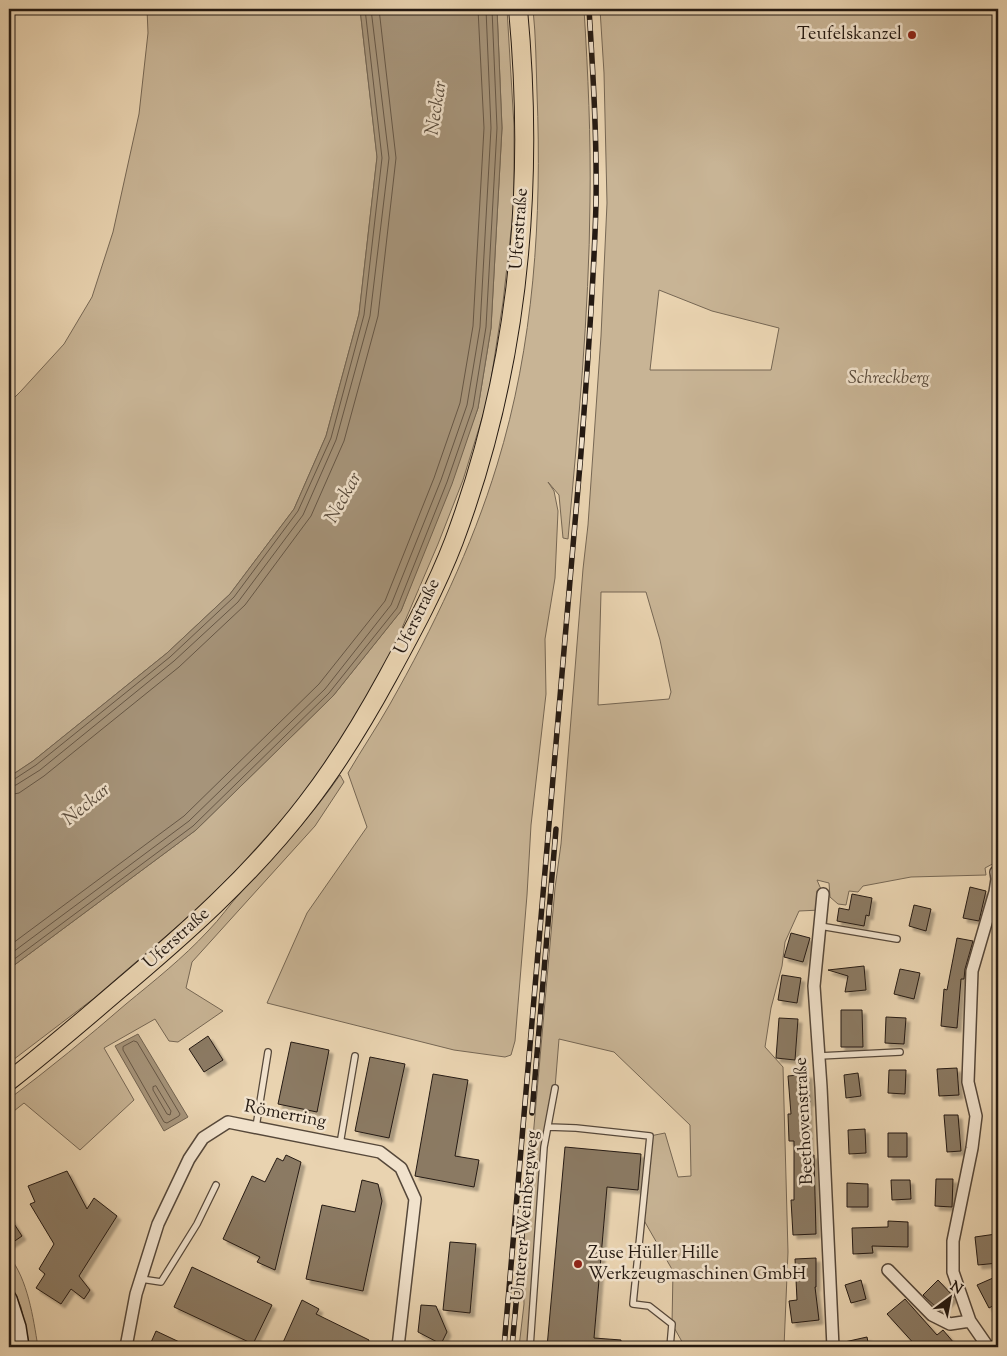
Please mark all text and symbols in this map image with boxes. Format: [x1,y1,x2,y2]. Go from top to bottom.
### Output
place label: Teufelskanzel [797,22,902,48]
marker: Teufelskanzel [906,29,918,41]
water label: Neckar [419,79,455,137]
street label: Uferstraße [504,187,536,271]
park label: Schreckberg [848,366,930,392]
water label: Neckar [319,467,369,528]
street label: Uferstraße [388,575,448,659]
water label: Neckar [57,777,117,833]
street label: Uferstraße [138,902,216,976]
street label: Beethovenstraße [789,1056,821,1186]
street label: Römerring [242,1094,329,1136]
street label: Unterer Weinbergweg [506,1129,546,1303]
place label: Zuse Hüller Hille Werkzeugmaschinen GmbH [588,1241,806,1288]
marker: Zuse Hüller Hille Werkzeugmaschinen GmbH [572,1258,584,1270]
north arrow [924,1274,974,1324]
text: N [946,1277,966,1300]

